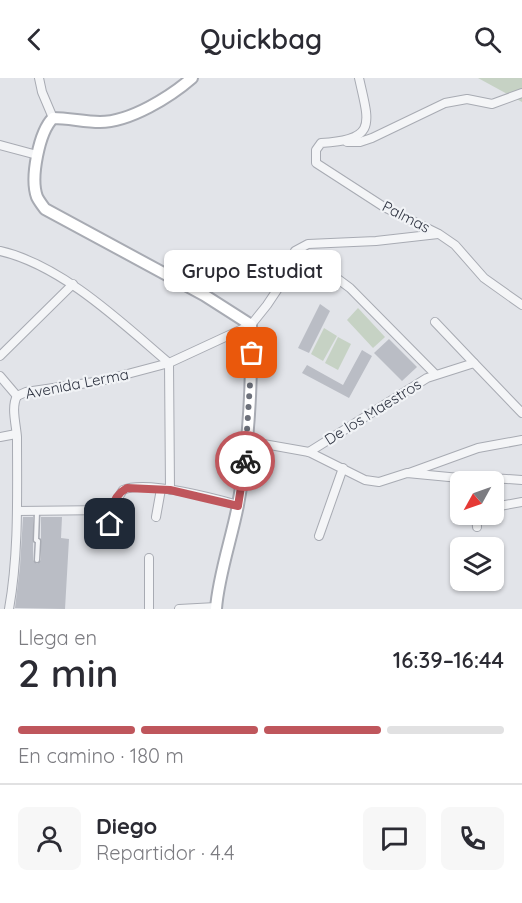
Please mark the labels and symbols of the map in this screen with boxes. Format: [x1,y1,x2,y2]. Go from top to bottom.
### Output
street label: Palmas [379,196,433,237]
callout: Grupo Estudiat [164,251,340,293]
pin [226,327,277,378]
street label: Avenida Lerma [24,364,130,403]
street label: De los Maestros [321,374,425,449]
courier [215,431,275,491]
north arrow [450,471,504,525]
pin [84,498,135,549]

